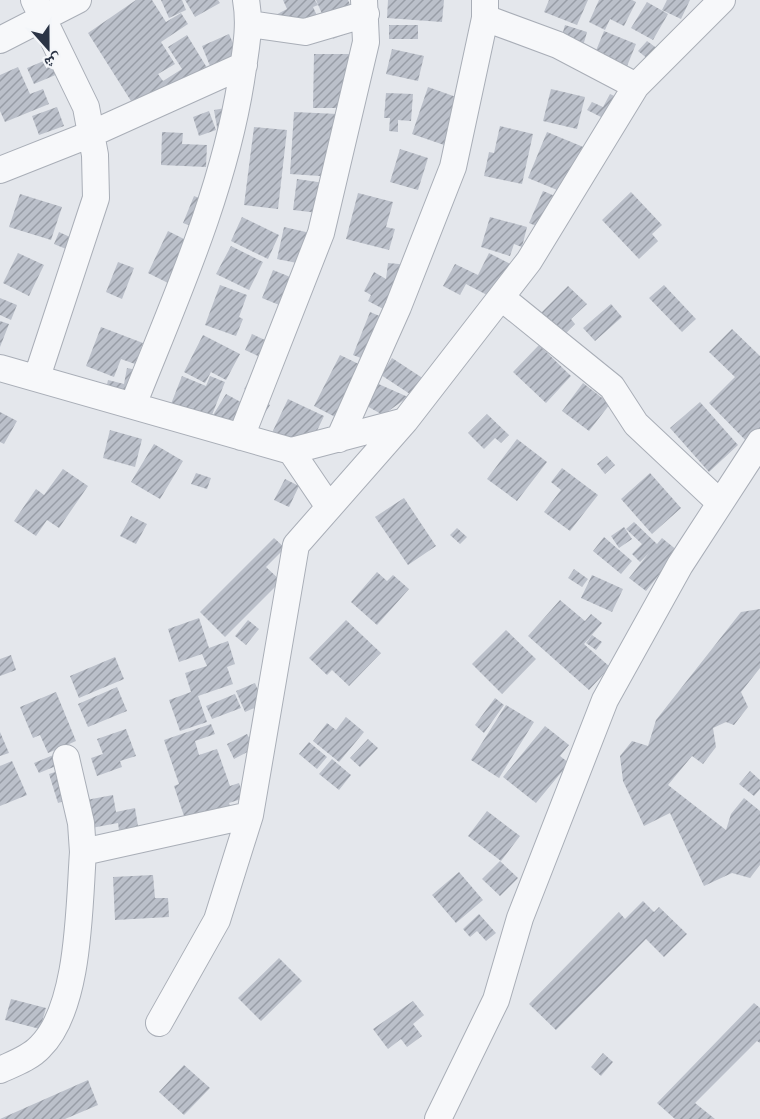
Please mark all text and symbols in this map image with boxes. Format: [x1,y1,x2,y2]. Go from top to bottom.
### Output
north arrow [18,18,78,78]
text: ش [41,49,65,75]

